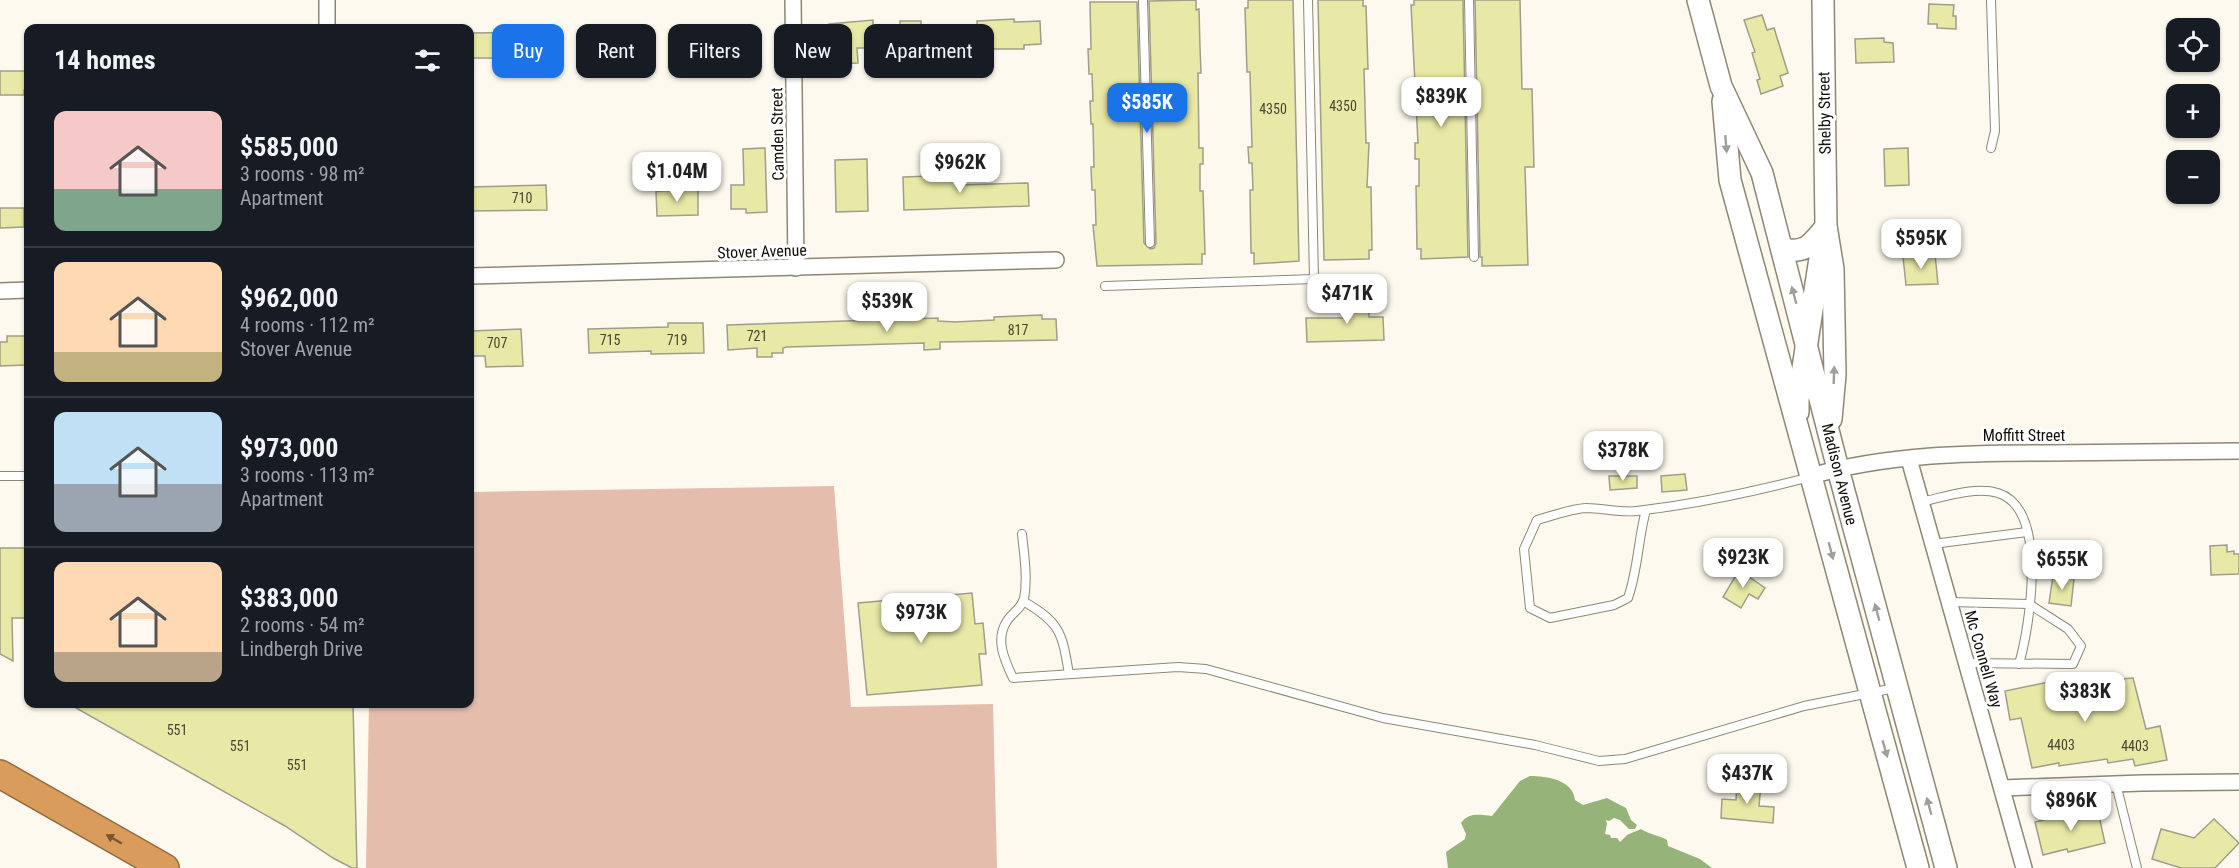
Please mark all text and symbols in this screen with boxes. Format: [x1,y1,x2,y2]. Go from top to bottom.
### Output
map controls [2166,18,2220,204]
button: locate [2166,18,2220,72]
chip: Buy [492,24,564,78]
chip: Rent [576,24,656,78]
chip: Filters [668,24,762,78]
chip: New [774,24,852,78]
chip: Apartment [864,24,994,78]
icon: filters [411,44,444,77]
text: 14 homes [54,45,156,75]
street label: Shelby Street [1814,71,1835,155]
pin: $839K [1399,77,1483,128]
pin: $585K [1105,83,1189,134]
text: $839K [1415,84,1467,108]
button: + [2166,84,2220,138]
street label: Camden Street [767,87,788,181]
text: $585K [1121,90,1173,114]
house number: 4350 [1329,98,1357,114]
house number: 4350 [1259,101,1287,117]
text: $585,000 [240,132,338,162]
one-way arrow [1721,134,1731,153]
icon: home [102,135,174,207]
pin: $962K [918,143,1002,194]
text: $962K [934,150,986,174]
button: − [2166,150,2220,204]
pin: $1.04M [628,152,726,203]
text: $1.04M [646,159,708,183]
text: 3 rooms · 98 m² [240,162,365,186]
text: Apartment [240,186,324,210]
house number: 710 [512,190,532,206]
pin: $595K [1879,219,1963,270]
text: $595K [1895,226,1947,250]
street label: Stover Avenue [717,240,807,263]
pin: $471K [1305,274,1389,325]
text: $471K [1321,281,1373,305]
pin: $539K [845,282,929,333]
text: $962,000 [240,283,338,313]
icon: home [102,286,174,358]
one-way arrow [1788,286,1798,304]
text: $539K [861,289,913,313]
text: 4 rooms · 112 m² [240,313,375,337]
house number: 817 [1008,322,1028,338]
house number: 721 [747,328,767,344]
house number: 715 [600,332,620,348]
house number: 719 [667,332,687,348]
house number: 707 [487,335,507,351]
text: Stover Avenue [240,337,352,361]
one-way arrow [1830,365,1839,384]
street label: Madison Avenue [1818,421,1861,527]
street label: Moffitt Street [1983,426,2066,445]
pin: $378K [1581,431,1665,482]
text: $973,000 [240,433,338,463]
icon: home [102,436,174,508]
text: $378K [1597,438,1649,462]
text: 3 rooms · 113 m² [240,463,375,487]
text: Apartment [240,487,324,511]
pin: $923K [1701,538,1785,589]
pin: $655K [2020,540,2104,591]
one-way arrow [1827,542,1836,560]
text: $923K [1717,545,1769,569]
text: $655K [2036,547,2088,571]
text: $383,000 [240,583,338,613]
icon: home [102,586,174,658]
pin: $973K [879,593,963,644]
text: $973K [895,600,947,624]
one-way arrow [1872,603,1881,621]
street label: Mc Connell Way [1961,608,2007,710]
text: 2 rooms · 54 m² [240,613,365,637]
text: Lindbergh Drive [240,637,363,661]
pin: $383K [2043,672,2127,723]
text: $383K [2059,679,2111,703]
house number: 551 [167,722,187,738]
house number: 4403 [2047,737,2075,753]
house number: 551 [230,738,250,754]
house number: 4403 [2121,738,2149,754]
one-way arrow [1881,740,1890,758]
pin: $437K [1705,754,1789,805]
house number: 551 [287,757,307,773]
text: $437K [1721,761,1773,785]
pin: $896K [2029,781,2113,832]
text: $896K [2045,788,2097,812]
one-way arrow [1924,797,1933,815]
one-way arrow [105,834,122,844]

